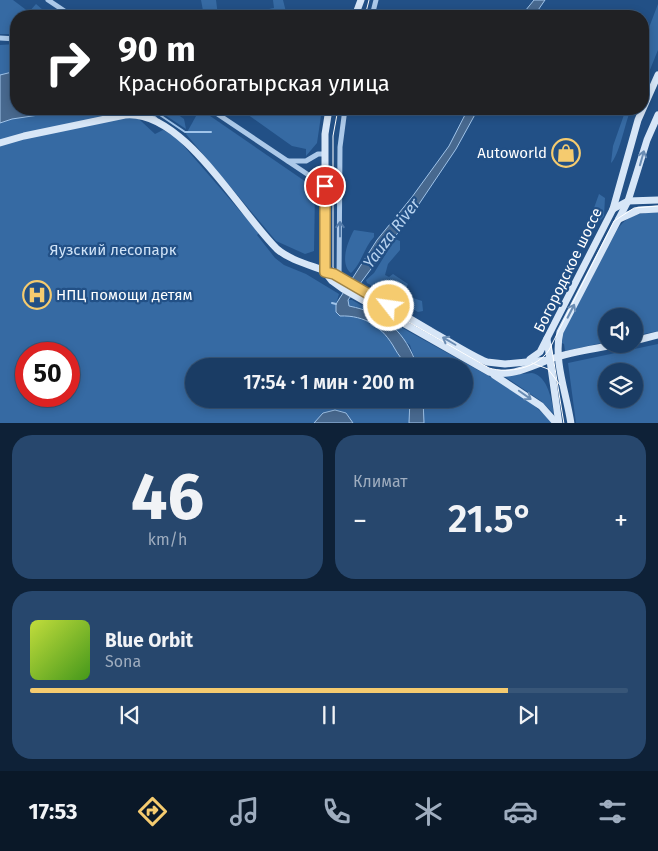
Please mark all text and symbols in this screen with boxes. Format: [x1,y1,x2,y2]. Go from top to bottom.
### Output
text: 90 m [118,28,196,70]
icon: right [35,30,100,95]
text: Краснобогатырская улица [118,70,390,97]
shop icon: Autoworld [551,138,581,168]
place label: Autoworld [477,144,547,162]
one-way arrow [638,151,648,167]
pin [304,165,346,207]
icon: arrive [311,172,339,200]
water label: Yauza River [359,194,424,272]
street label: Богородское шоссе [530,205,606,335]
one-way arrow [335,221,345,238]
park label: Яузский лесопарк [50,241,177,259]
position arrow [362,279,414,331]
hospital icon: НПЦ помощи детям [22,280,52,310]
place label: НПЦ помощи детям [56,286,193,304]
one-way arrow [567,304,576,319]
map controls [598,308,643,408]
button: sound [598,308,643,353]
one-way arrow [442,335,456,345]
speed limit sign: 50 [15,342,80,407]
button: layers [598,363,643,408]
text: 17:54 · 1 мин · 200 m [243,371,415,394]
one-way arrow [518,390,532,400]
text: 46 [131,458,204,536]
text: Климат [353,472,408,491]
text: 21.5° [448,496,533,542]
text: − [353,504,367,537]
text: + [614,504,628,537]
text: km/h [148,530,187,549]
text: Blue Orbit [105,629,193,652]
text: Sona [105,652,141,671]
icon: previous [116,701,144,729]
icon: pause [315,701,343,729]
icon: next [514,701,542,729]
icon: directions [135,794,170,829]
icon: music [227,794,262,829]
icon: phone [319,794,354,829]
icon: climate [411,794,446,829]
icon: car [503,794,538,829]
icon: filters [595,794,630,829]
text: 17:53 [29,798,78,825]

